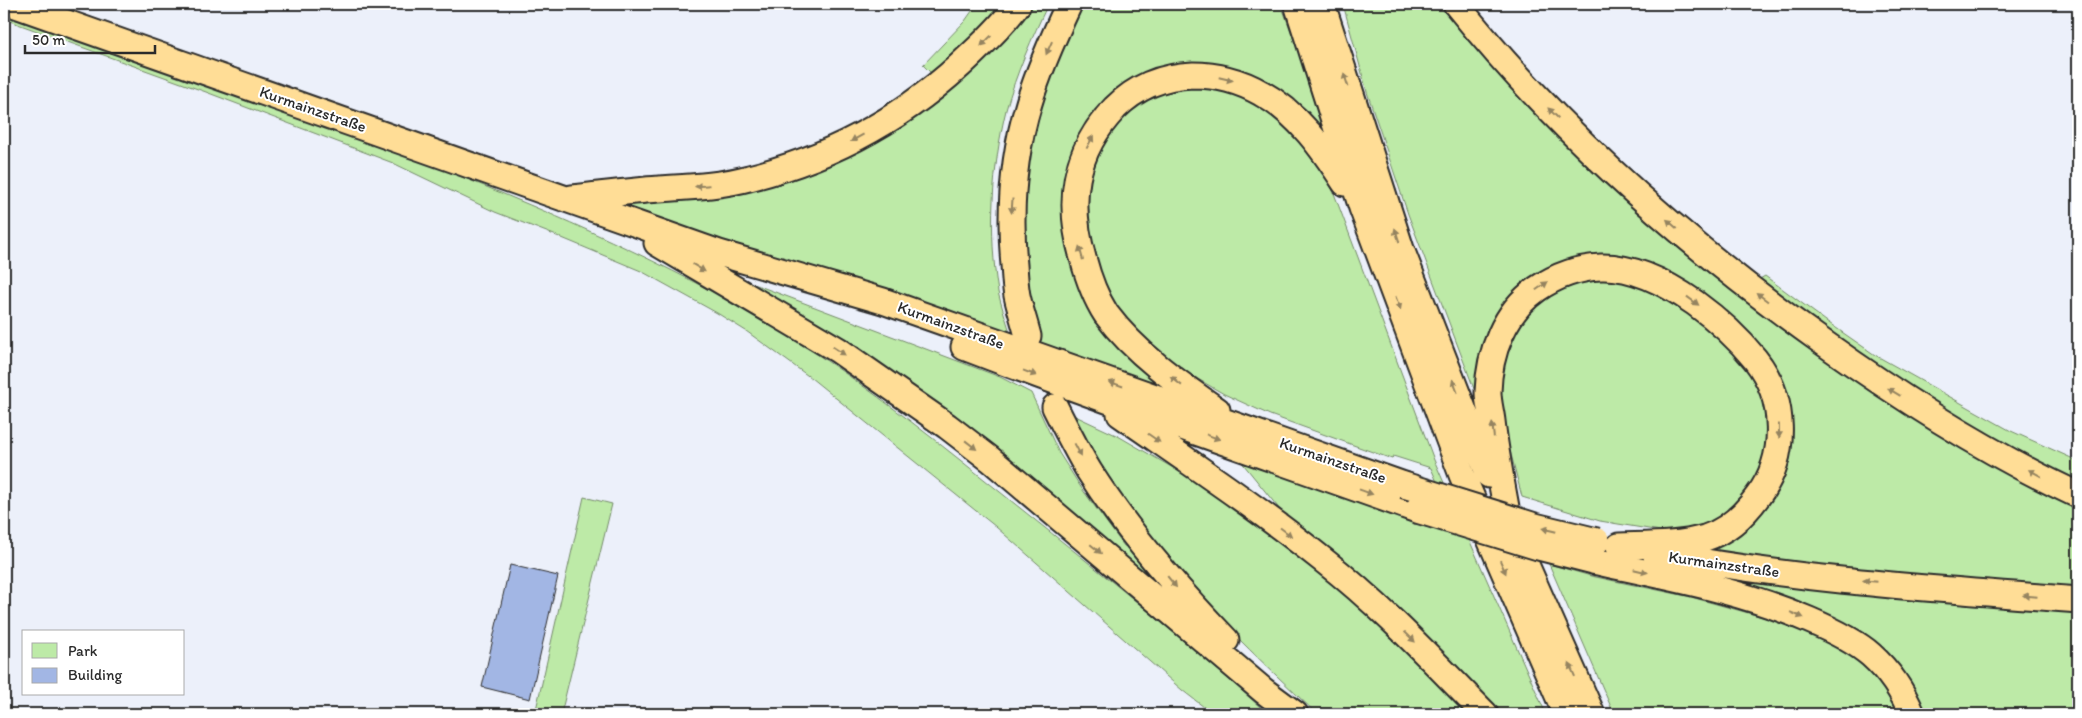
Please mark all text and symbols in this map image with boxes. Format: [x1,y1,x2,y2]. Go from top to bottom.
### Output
scale bar [25,22,155,54]
text: 50 m [32,31,65,49]
one-way arrow [980,34,992,46]
one-way arrow [1045,41,1053,55]
one-way arrow [1342,72,1350,87]
one-way arrow [1219,75,1234,83]
street label: Kurmainzstraße [257,82,369,136]
one-way arrow [1547,107,1559,119]
one-way arrow [850,134,864,143]
one-way arrow [1086,134,1094,149]
one-way arrow [694,182,710,190]
one-way arrow [1007,198,1015,214]
one-way arrow [1666,218,1678,230]
one-way arrow [1393,227,1400,242]
one-way arrow [1077,246,1085,261]
one-way arrow [693,263,706,272]
one-way arrow [1535,281,1548,291]
one-way arrow [1756,292,1769,303]
one-way arrow [1395,295,1402,310]
one-way arrow [1686,296,1699,306]
street label: Kurmainzstraße [895,297,1007,353]
one-way arrow [832,346,846,355]
one-way arrow [1023,369,1038,377]
one-way arrow [1170,375,1183,386]
one-way arrow [1450,379,1458,394]
one-way arrow [1108,380,1123,388]
one-way arrow [1888,388,1901,397]
one-way arrow [1489,422,1497,438]
one-way arrow [1776,423,1784,439]
one-way arrow [1147,433,1161,443]
street label: Kurmainzstraße [1277,433,1389,487]
one-way arrow [1205,434,1220,441]
one-way arrow [965,439,978,450]
one-way arrow [1074,443,1082,458]
one-way arrow [2027,469,2042,477]
one-way arrow [1358,489,1373,496]
one-way arrow [1542,526,1557,534]
one-way arrow [1279,527,1293,537]
one-way arrow [1090,543,1103,554]
street label: Kurmainzstraße [1667,547,1781,581]
one-way arrow [1499,560,1507,574]
one-way arrow [1633,567,1648,575]
one-way arrow [1167,576,1178,589]
one-way arrow [1862,577,1878,585]
one-way arrow [2021,592,2037,600]
one-way arrow [1790,611,1804,619]
legend [22,630,185,696]
one-way arrow [1404,631,1416,643]
text: Park [68,642,98,660]
one-way arrow [1568,663,1576,677]
text: Building [68,666,122,684]

